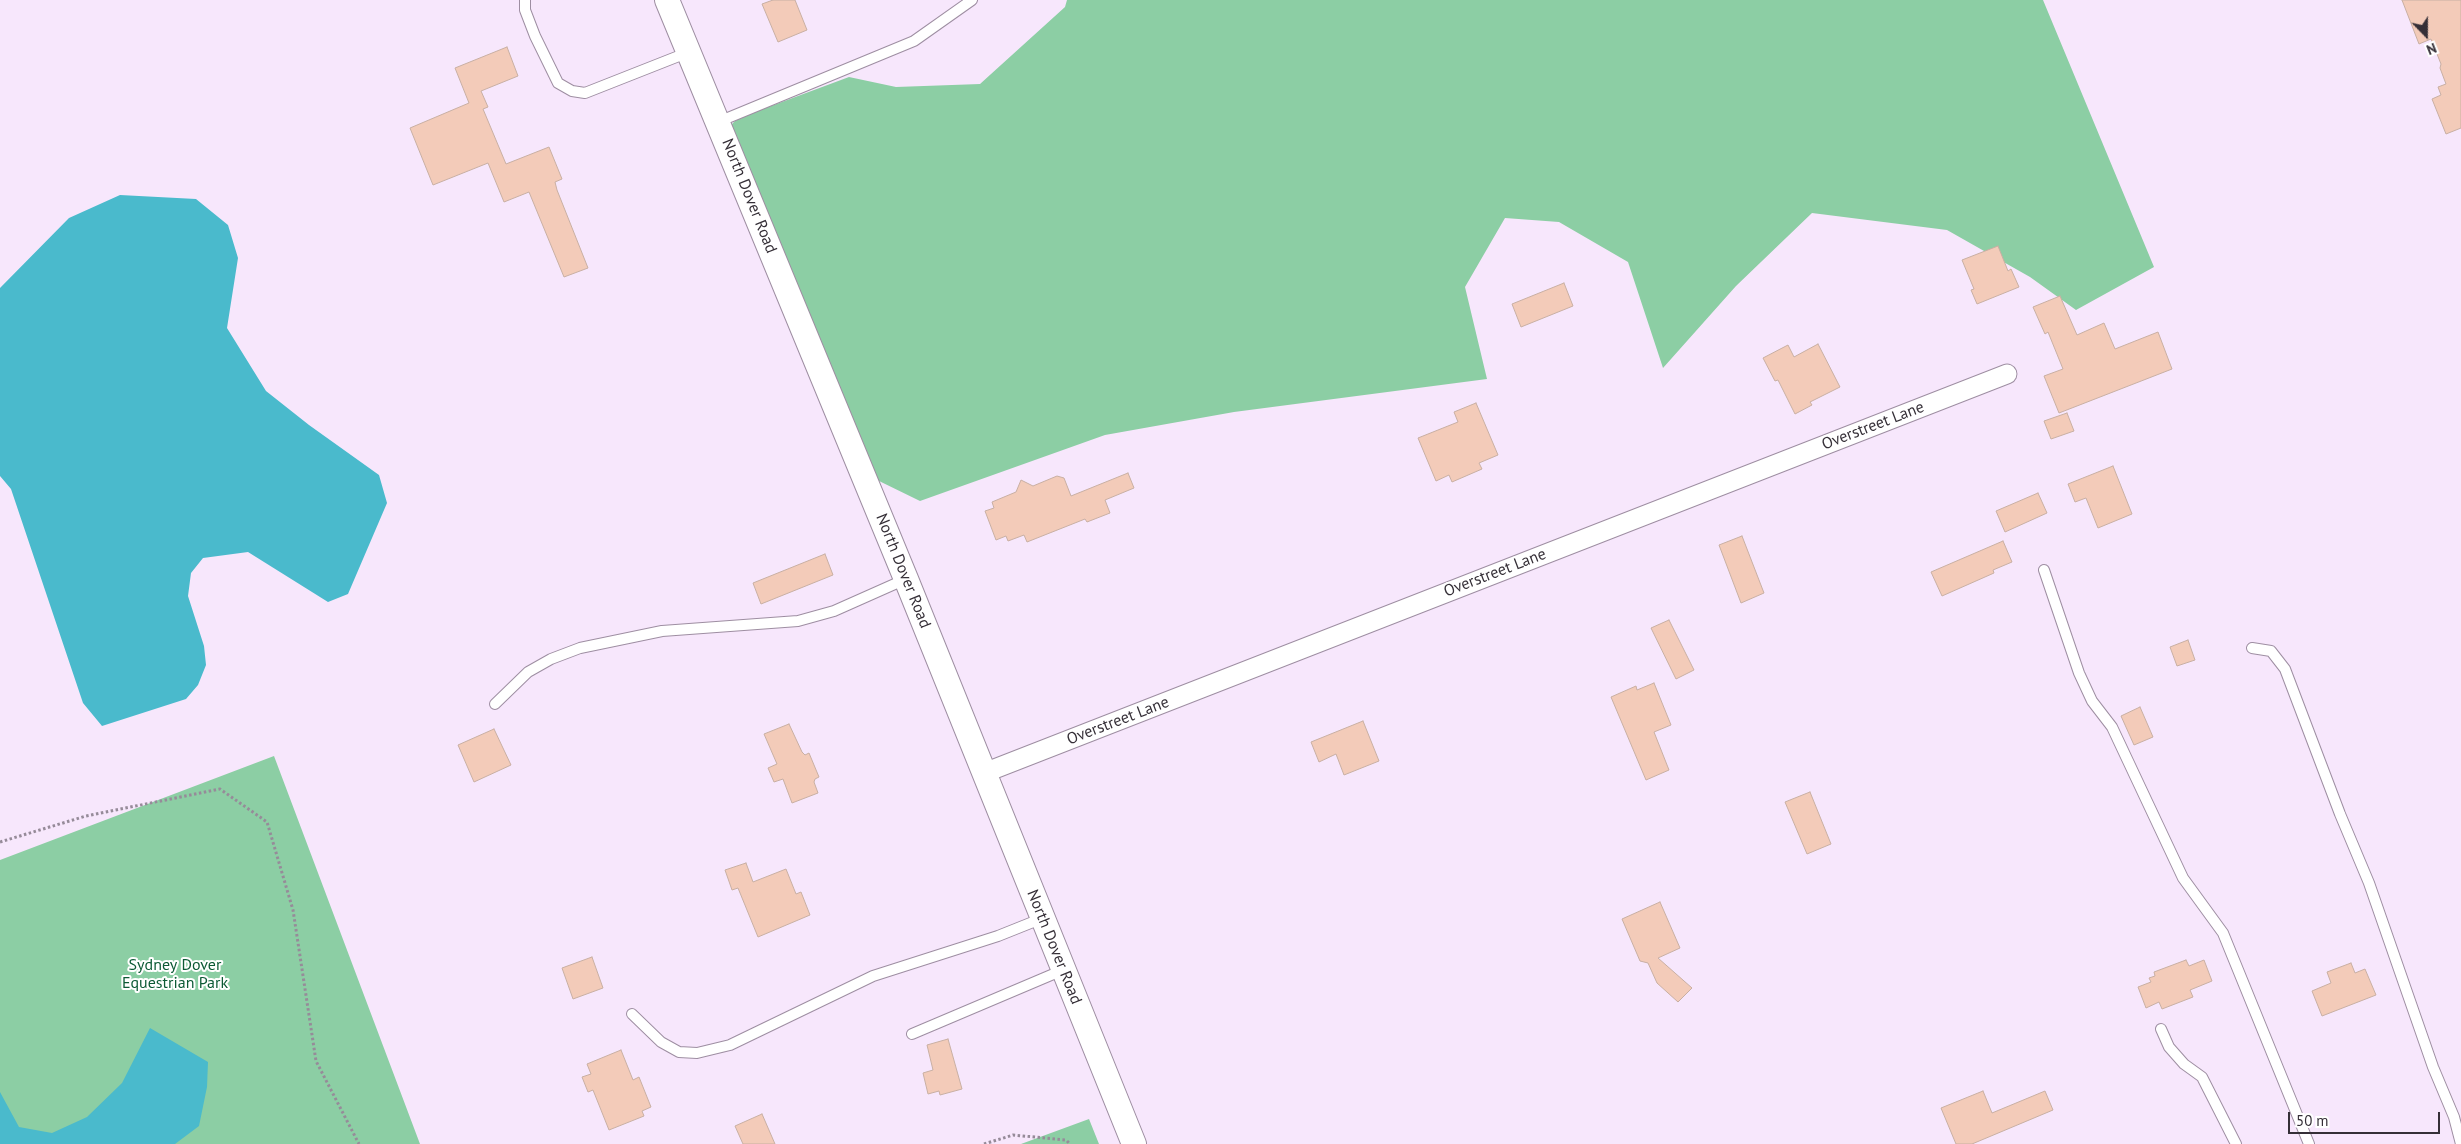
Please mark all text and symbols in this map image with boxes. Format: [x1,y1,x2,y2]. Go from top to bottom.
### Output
north arrow [2401,10,2451,60]
text: N [2424,39,2439,59]
street label: North Dover Road [717,136,781,256]
street label: Overstreet Lane [1819,398,1927,454]
street label: North Dover Road [871,511,935,631]
street label: Overstreet Lane [1441,545,1549,601]
street label: Overstreet Lane [1064,693,1172,749]
street label: North Dover Road [1022,887,1086,1007]
park label: Sydney Dover Equestrian Park [122,955,228,993]
scale bar [2291,1102,2444,1134]
text: 50 m [2296,1111,2329,1130]

